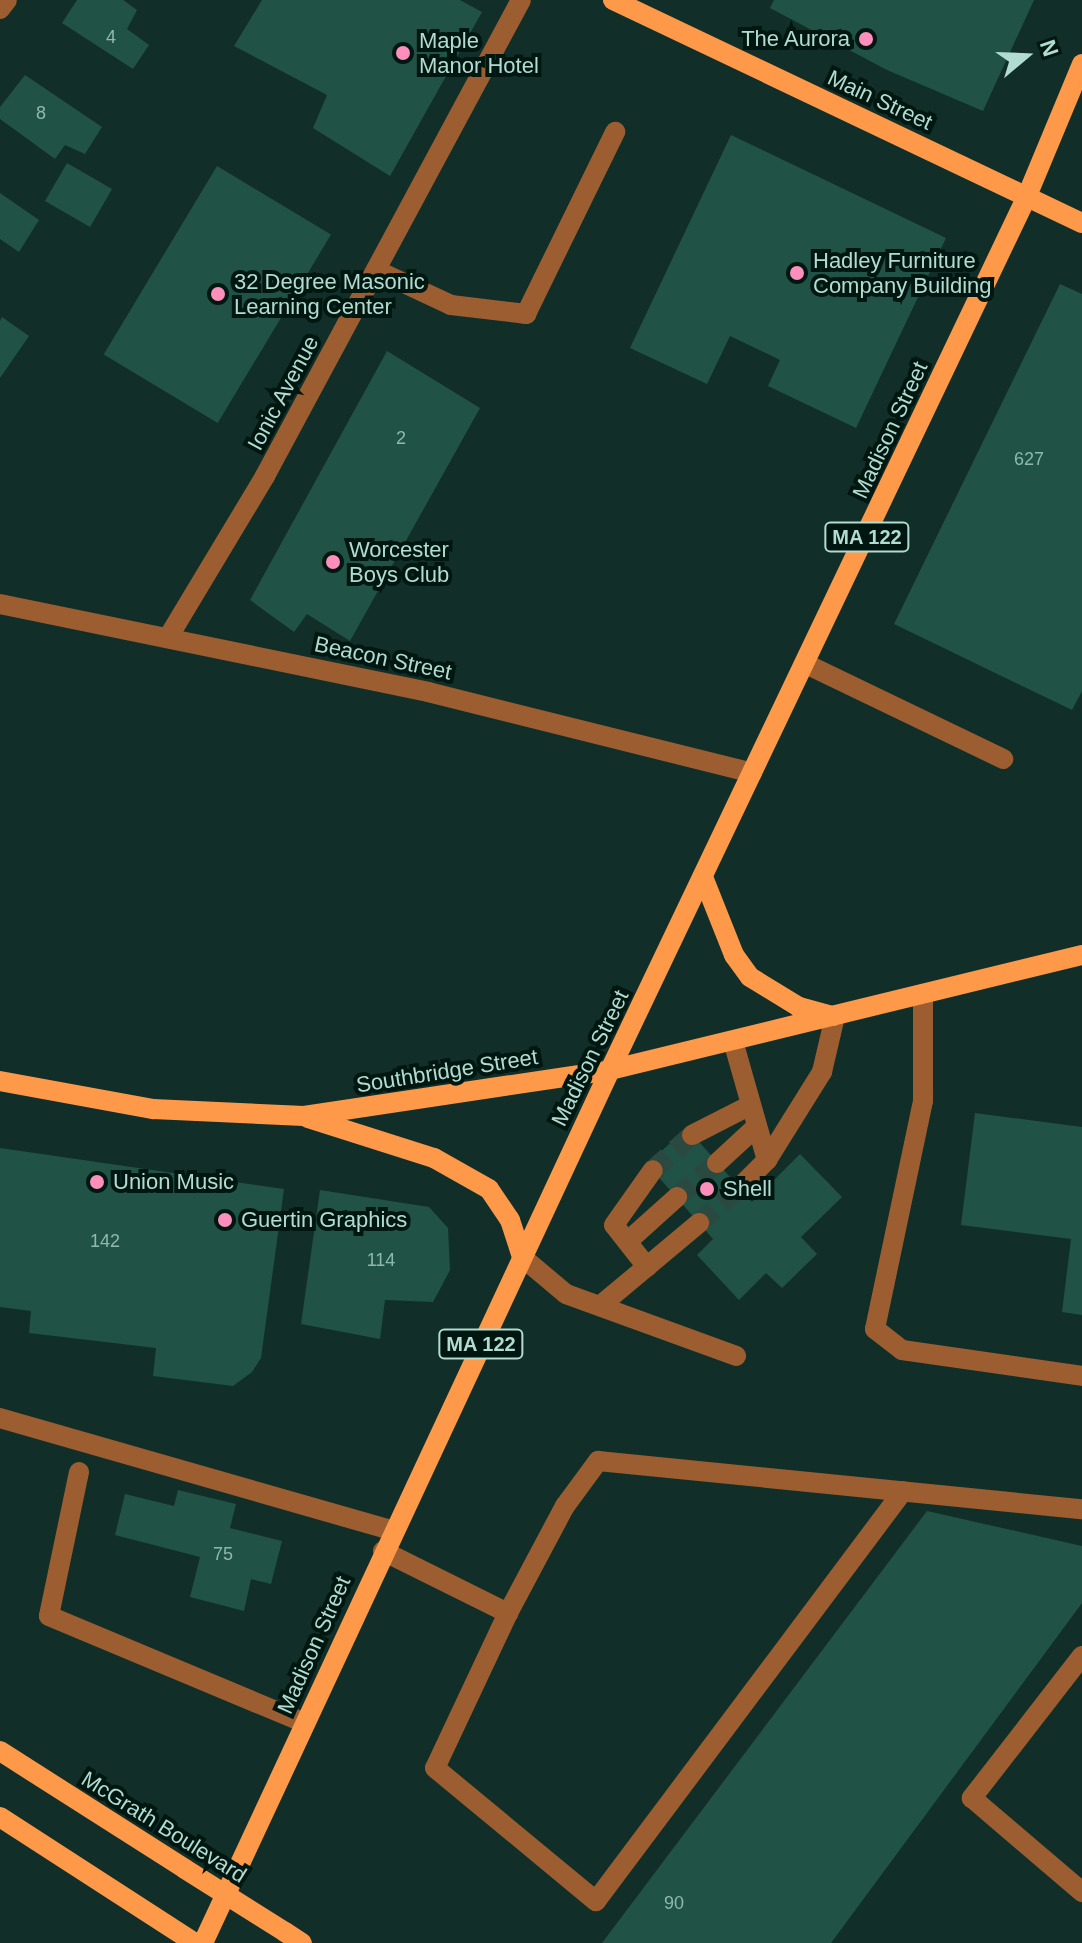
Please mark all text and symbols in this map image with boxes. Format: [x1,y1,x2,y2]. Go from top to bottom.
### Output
north arrow [986,16,1066,96]
house number: 4 [106,26,116,48]
place label: The Aurora [740,26,850,52]
place label: Maple Manor Hotel [419,27,539,78]
marker: The Aurora [857,30,875,48]
text: N [1035,36,1064,60]
marker: Maple Manor Hotel [394,44,412,62]
street label: Main Street [823,64,937,136]
house number: 8 [36,102,46,124]
place label: Hadley Furniture Company Building [813,247,992,298]
marker: Hadley Furniture Company Building [788,264,806,282]
place label: 32 Degree Masonic Learning Center [234,268,425,320]
marker: 32 Degree Masonic Learning Center [209,285,227,303]
street label: Ionic Avenue [242,331,324,455]
street label: Madison Street [847,357,933,503]
house number: 2 [396,427,406,449]
house number: 627 [1014,448,1044,470]
road number: MA 122 [823,521,911,553]
place label: Worcester Boys Club [349,536,449,588]
marker: Worcester Boys Club [324,553,342,571]
street label: Beacon Street [312,631,454,685]
street label: Madison Street [546,986,634,1130]
street label: Southbridge Street [354,1044,540,1098]
place label: Union Music [113,1169,234,1195]
marker: Union Music [88,1173,106,1191]
place label: Shell [723,1176,772,1202]
marker: Shell [698,1180,716,1198]
place label: Guertin Graphics [241,1207,407,1233]
marker: Guertin Graphics [216,1211,234,1229]
house number: 142 [90,1230,120,1252]
house number: 114 [367,1249,395,1271]
road number: MA 122 [437,1328,525,1360]
house number: 75 [213,1543,233,1565]
street label: Madison Street [272,1572,356,1718]
street label: McGrath Boulevard [77,1766,251,1888]
house number: 90 [664,1892,684,1914]

